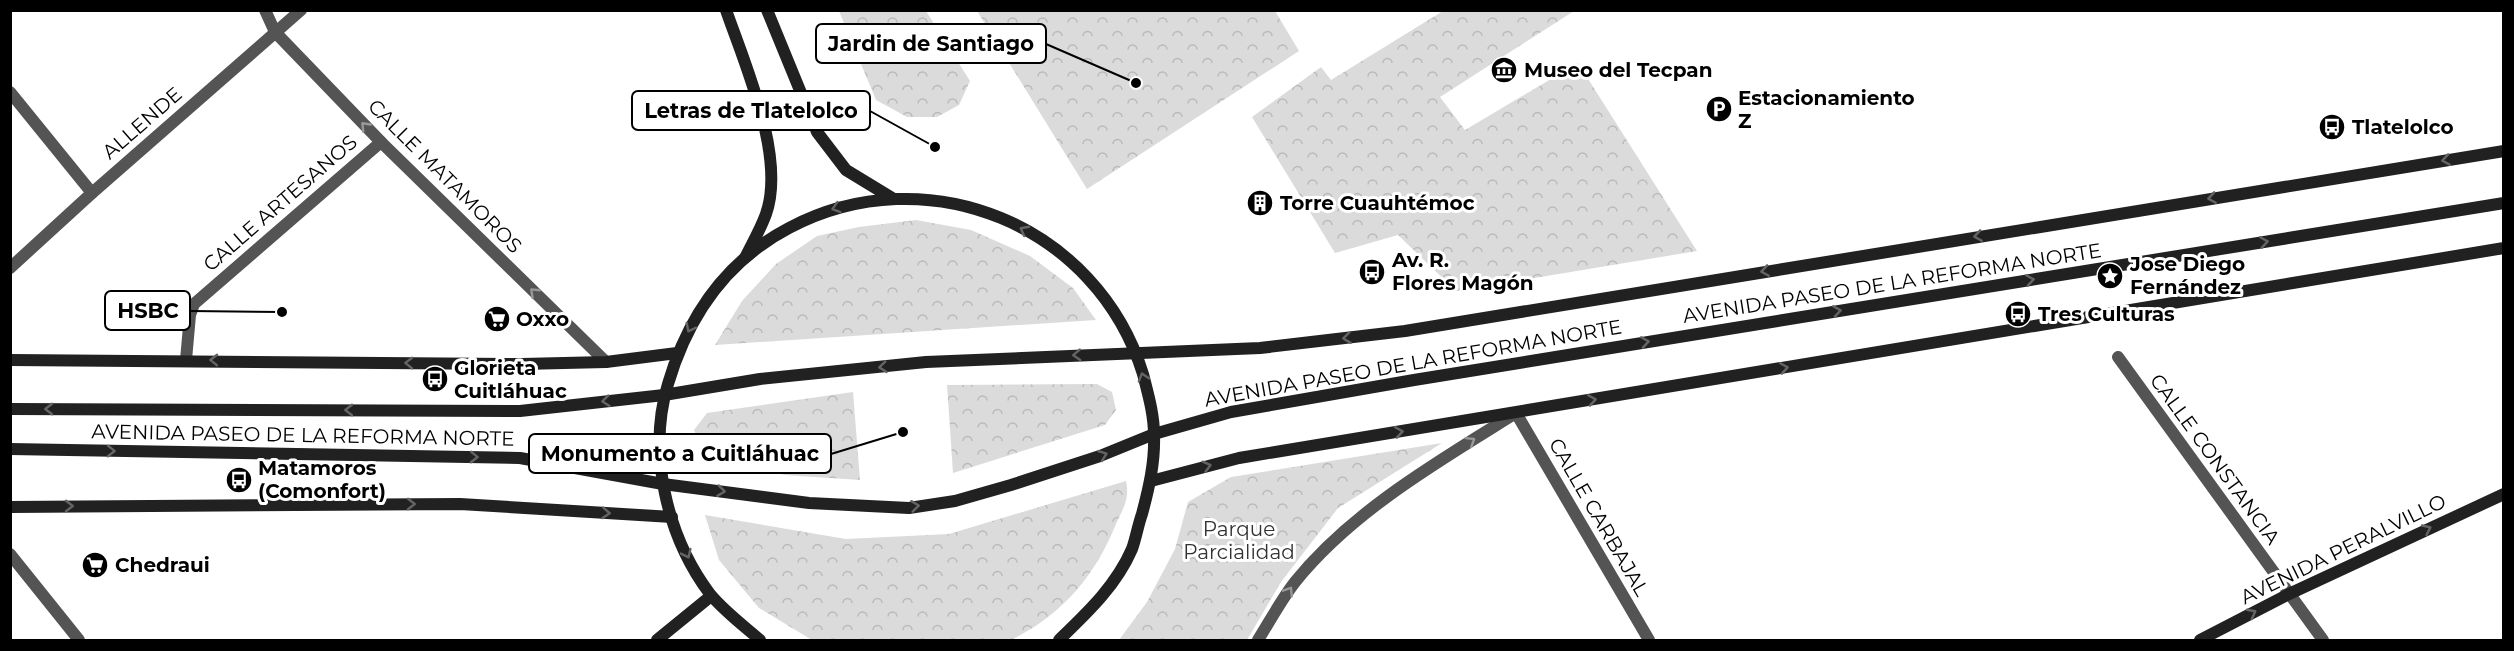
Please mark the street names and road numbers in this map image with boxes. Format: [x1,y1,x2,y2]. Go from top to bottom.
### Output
street label: ALLENDE [97,82,187,164]
street label: CALLE MATAMOROS [363,94,527,258]
street label: CALLE ARTESANOS [198,130,362,276]
street label: AVENIDA PASEO DE LA REFORMA NORTE [1681,238,2103,328]
street label: AVENIDA PASEO DE LA REFORMA NORTE [1203,314,1623,412]
street label: CALLE CONSTANCIA [2145,369,2285,549]
street label: AVENIDA PASEO DE LA REFORMA NORTE [91,419,515,451]
street label: CALLE CARBAJAL [1544,434,1654,600]
street label: AVENIDA PERALVILLO [2236,489,2450,609]

